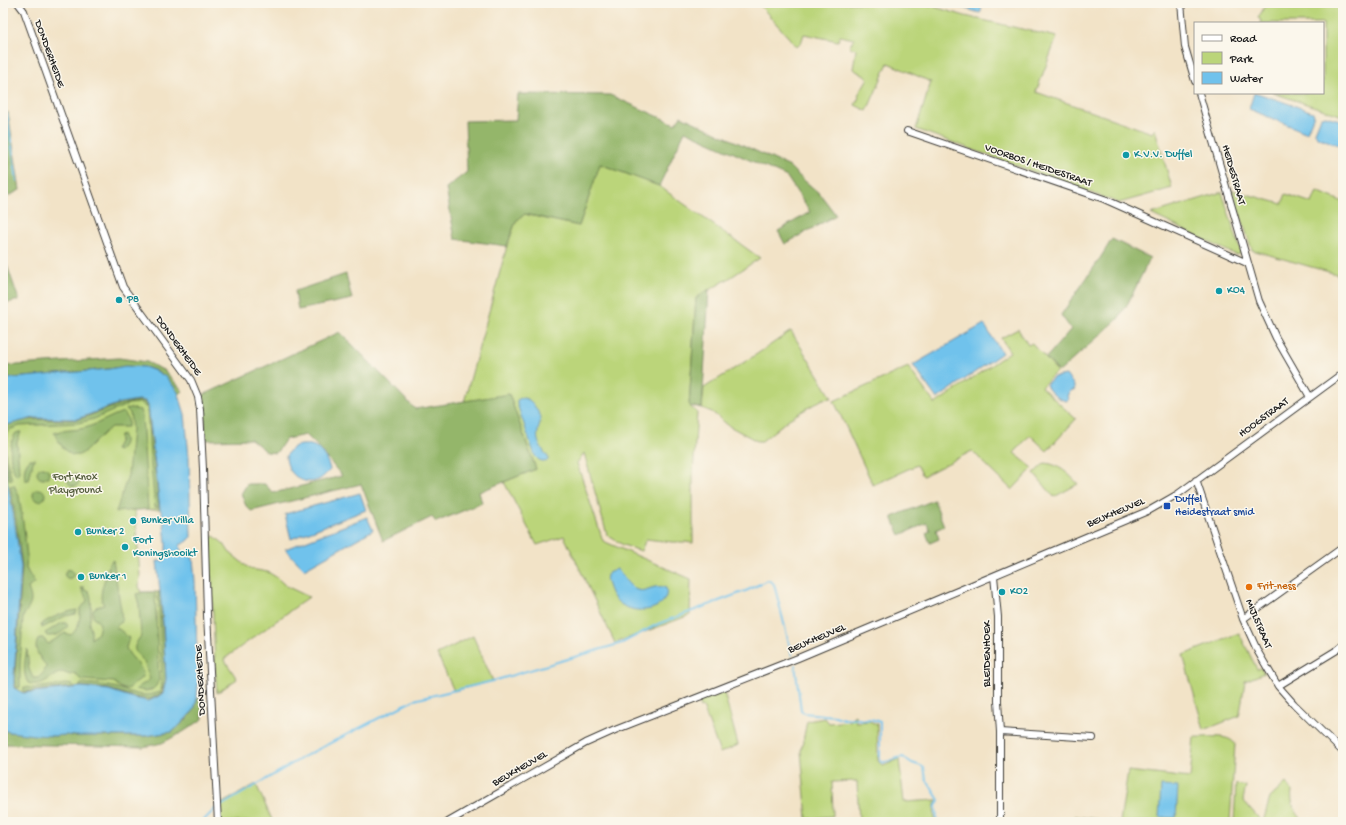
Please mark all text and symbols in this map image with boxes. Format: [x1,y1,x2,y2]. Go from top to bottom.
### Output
street label: DONDERHEIDE [31,18,67,90]
legend [1194,22,1324,94]
text: Road [1230,33,1257,47]
text: Park [1229,53,1255,67]
text: Water [1230,73,1264,87]
street label: VOORBOS / HEIDESTRAAT [982,142,1094,190]
street label: HEIDESTRAAT [1219,143,1248,207]
place label: K.V.V. Duffel [1134,148,1193,161]
marker: K.V.V. Duffel [1121,150,1131,160]
place label: KO4 [1227,285,1246,297]
marker: KO4 [1214,286,1224,296]
place label: P8 [126,294,139,306]
marker: P8 [114,295,124,305]
street label: DONDERHEIDE [152,313,204,379]
street label: HOOGSTRAAT [1237,395,1292,440]
park label: Fort Knox Playground [48,472,103,497]
place label: Duffel Heidestraat smid [1174,493,1255,519]
street label: BEUKHEUVEL [1084,495,1147,531]
marker: Duffel Heidestraat smid [1162,501,1172,511]
place label: Bunker Villa [140,515,194,527]
marker: Bunker Villa [128,516,138,526]
place label: Bunker 2 [85,526,125,538]
marker: Bunker 2 [73,527,83,537]
place label: Fort Koningshooikt [132,535,199,560]
marker: Fort Koningshooikt [120,542,130,552]
place label: Bunker 1 [88,571,127,583]
marker: Bunker 1 [76,572,86,582]
place label: Frit-ness [1256,581,1297,593]
marker: Frit-ness [1244,582,1254,592]
place label: KO2 [1010,586,1029,598]
marker: KO2 [997,587,1007,597]
street label: MIJLSTRAAT [1242,598,1274,651]
street label: BLEIDENHOEK [982,619,994,688]
street label: BEUKHEUVEL [785,621,848,657]
street label: DONDERHEIDE [193,643,209,717]
street label: BEUKHEUVEL [490,748,550,790]

